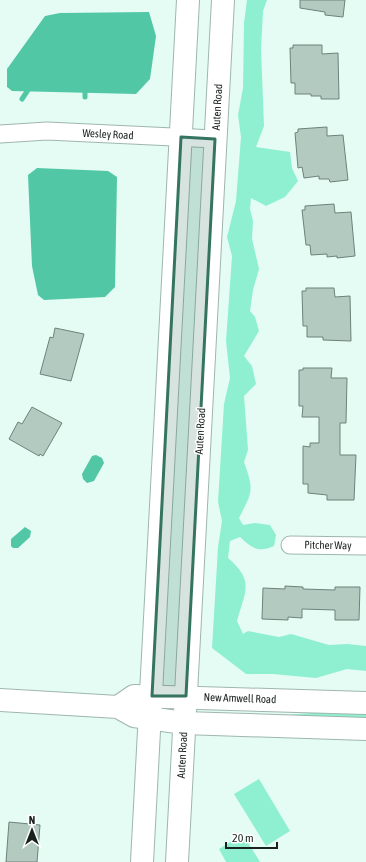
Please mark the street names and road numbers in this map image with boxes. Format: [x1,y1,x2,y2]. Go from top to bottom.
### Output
street label: Auten Road [210,83,224,131]
street label: Wesley Road [82,127,134,141]
street label: Auten Road [193,407,207,455]
street label: Pitcher Way [304,539,352,551]
street label: New Amwell Road [204,691,276,705]
street label: Auten Road [175,731,189,779]

